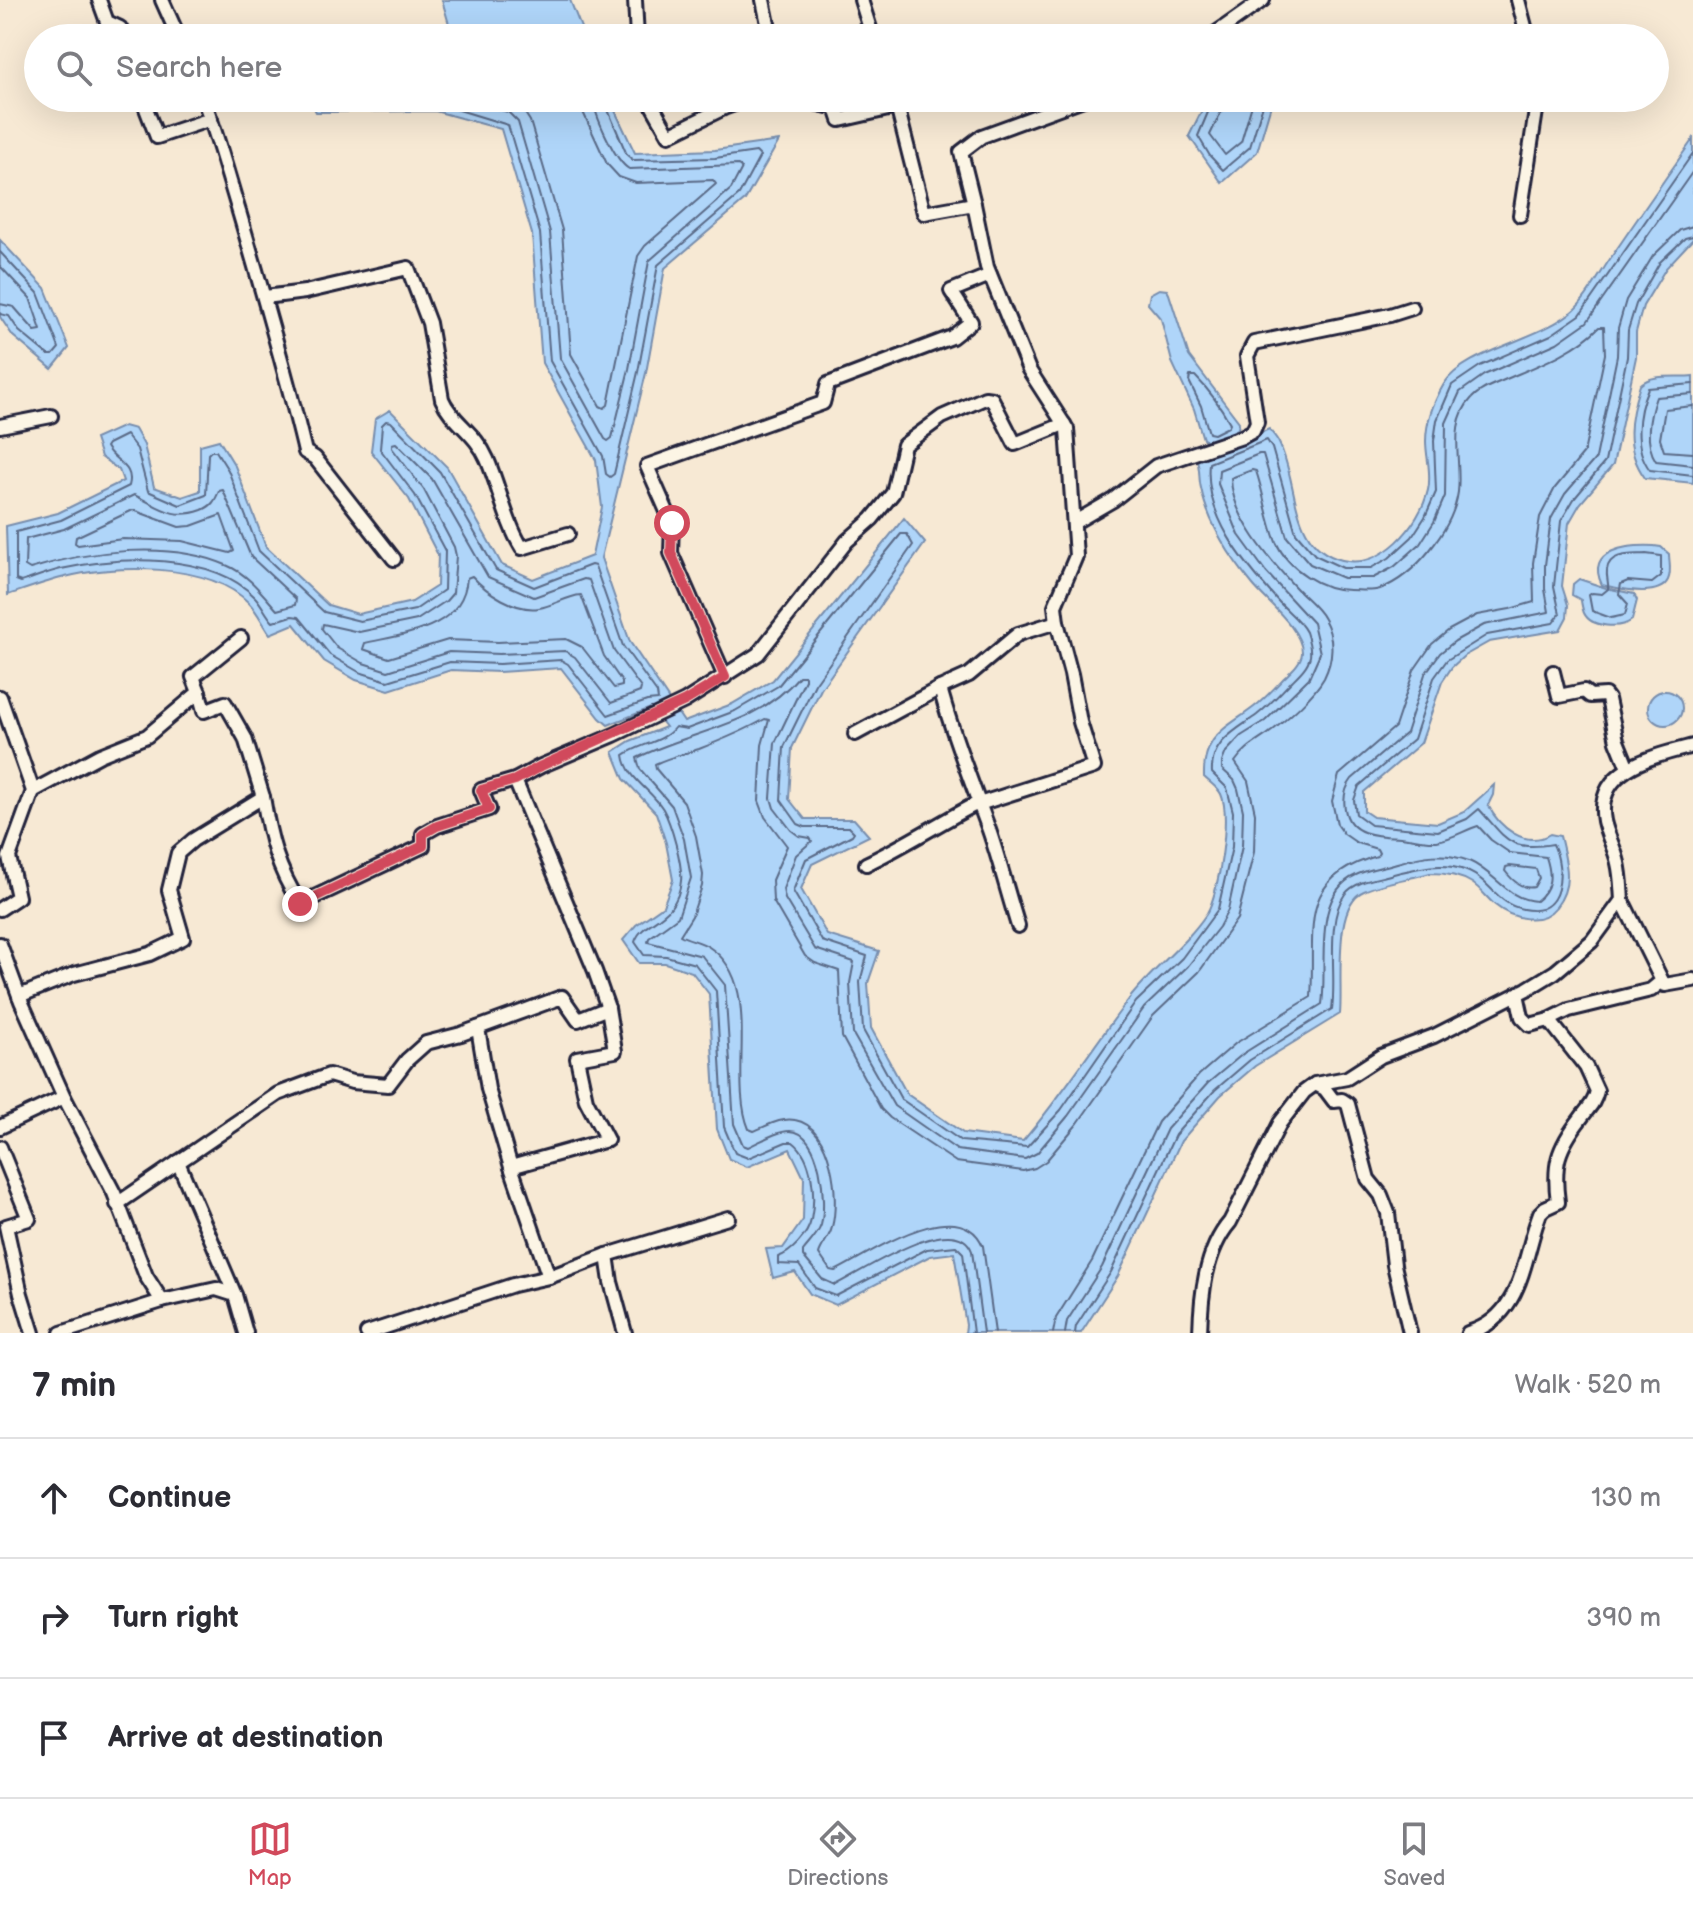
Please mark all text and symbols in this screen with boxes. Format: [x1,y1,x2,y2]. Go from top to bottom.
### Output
search box [24,24,1669,112]
icon: search [52,46,96,90]
text: Search here [116,50,282,86]
route start [654,505,690,541]
route end [282,886,318,922]
text: 7 min [32,1365,116,1406]
text: Walk · 520 m [1515,1370,1661,1401]
icon: ahead [32,1476,76,1520]
text: Continue [108,1480,231,1516]
text: 130 m [1591,1483,1661,1514]
icon: right [32,1596,76,1640]
text: Turn right [108,1600,239,1636]
text: 390 m [1586,1603,1661,1634]
icon: arrive [32,1716,76,1760]
text: Arrive at destination [108,1720,384,1756]
tab: Map [248,1817,292,1892]
tab: Directions [787,1817,888,1892]
tab: Saved [1384,1817,1445,1892]

